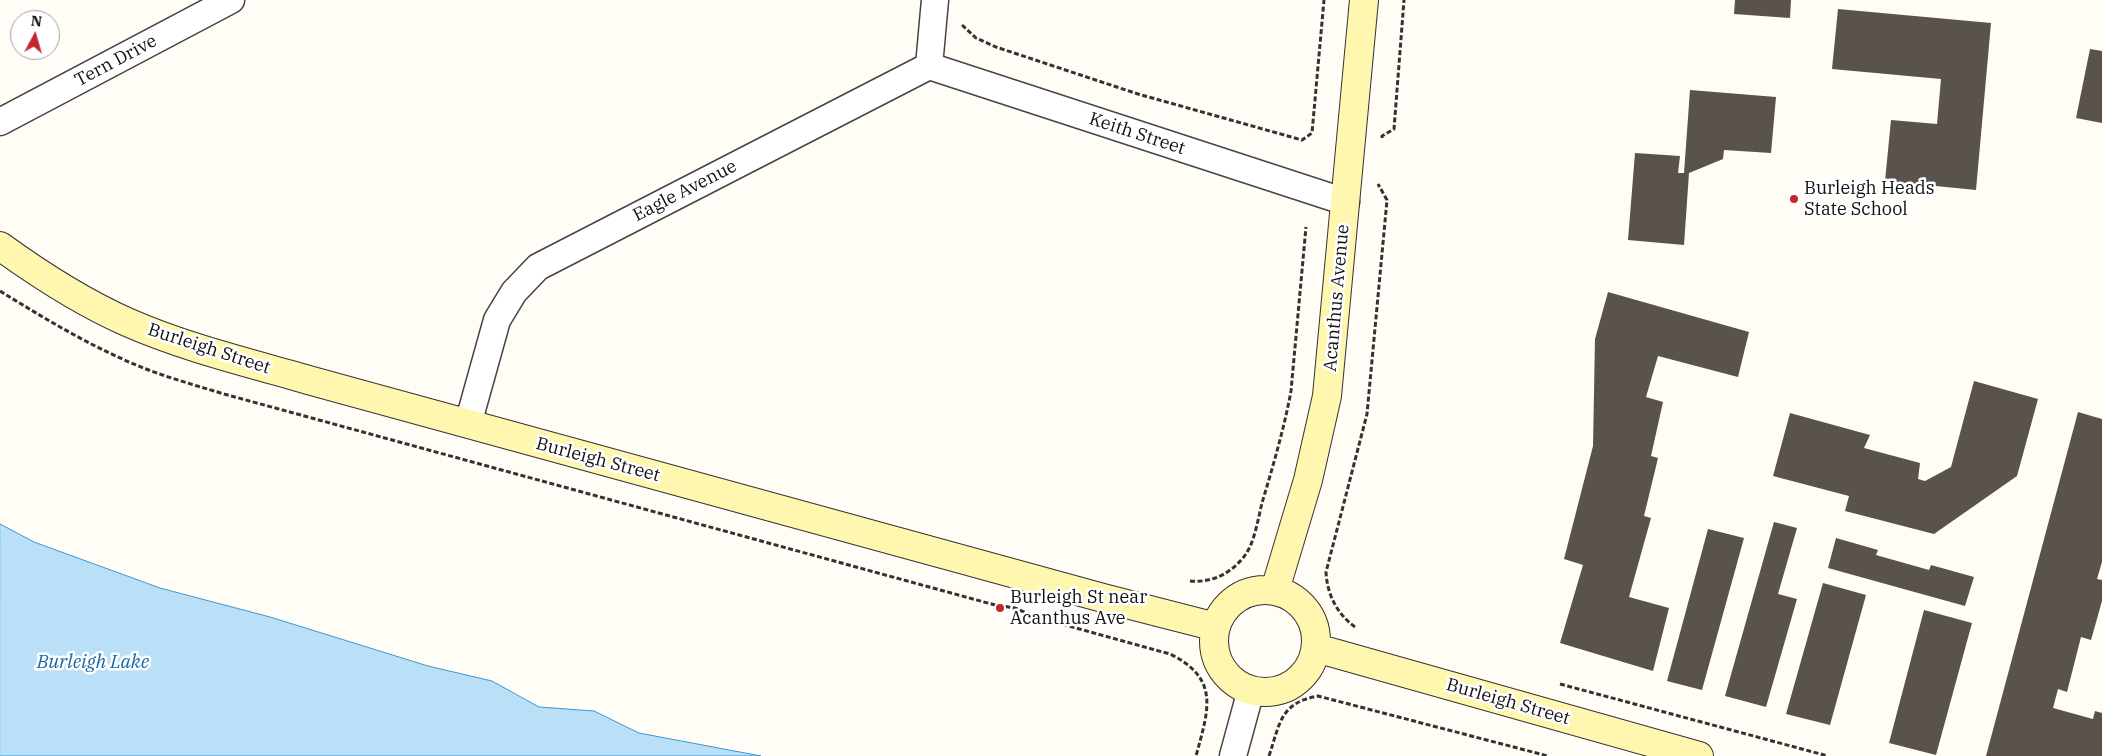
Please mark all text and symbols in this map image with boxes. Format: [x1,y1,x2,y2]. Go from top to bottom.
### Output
north arrow [10,10,60,60]
text: N [30,12,43,31]
street label: Tern Drive [71,30,161,92]
street label: Keith Street [1086,108,1188,160]
street label: Eagle Avenue [630,156,740,226]
place label: Burleigh Heads State School [1804,178,1934,220]
marker: Burleigh Heads State School [1788,193,1800,205]
street label: Acanthus Avenue [1320,223,1354,373]
street label: Burleigh Street [145,319,273,379]
street label: Burleigh Street [534,433,662,487]
place label: Burleigh St near Acanthus Ave [1010,587,1147,630]
marker: Burleigh St near Acanthus Ave [994,602,1006,614]
water label: Burleigh Lake [37,652,149,674]
street label: Burleigh Street [1444,674,1572,730]

